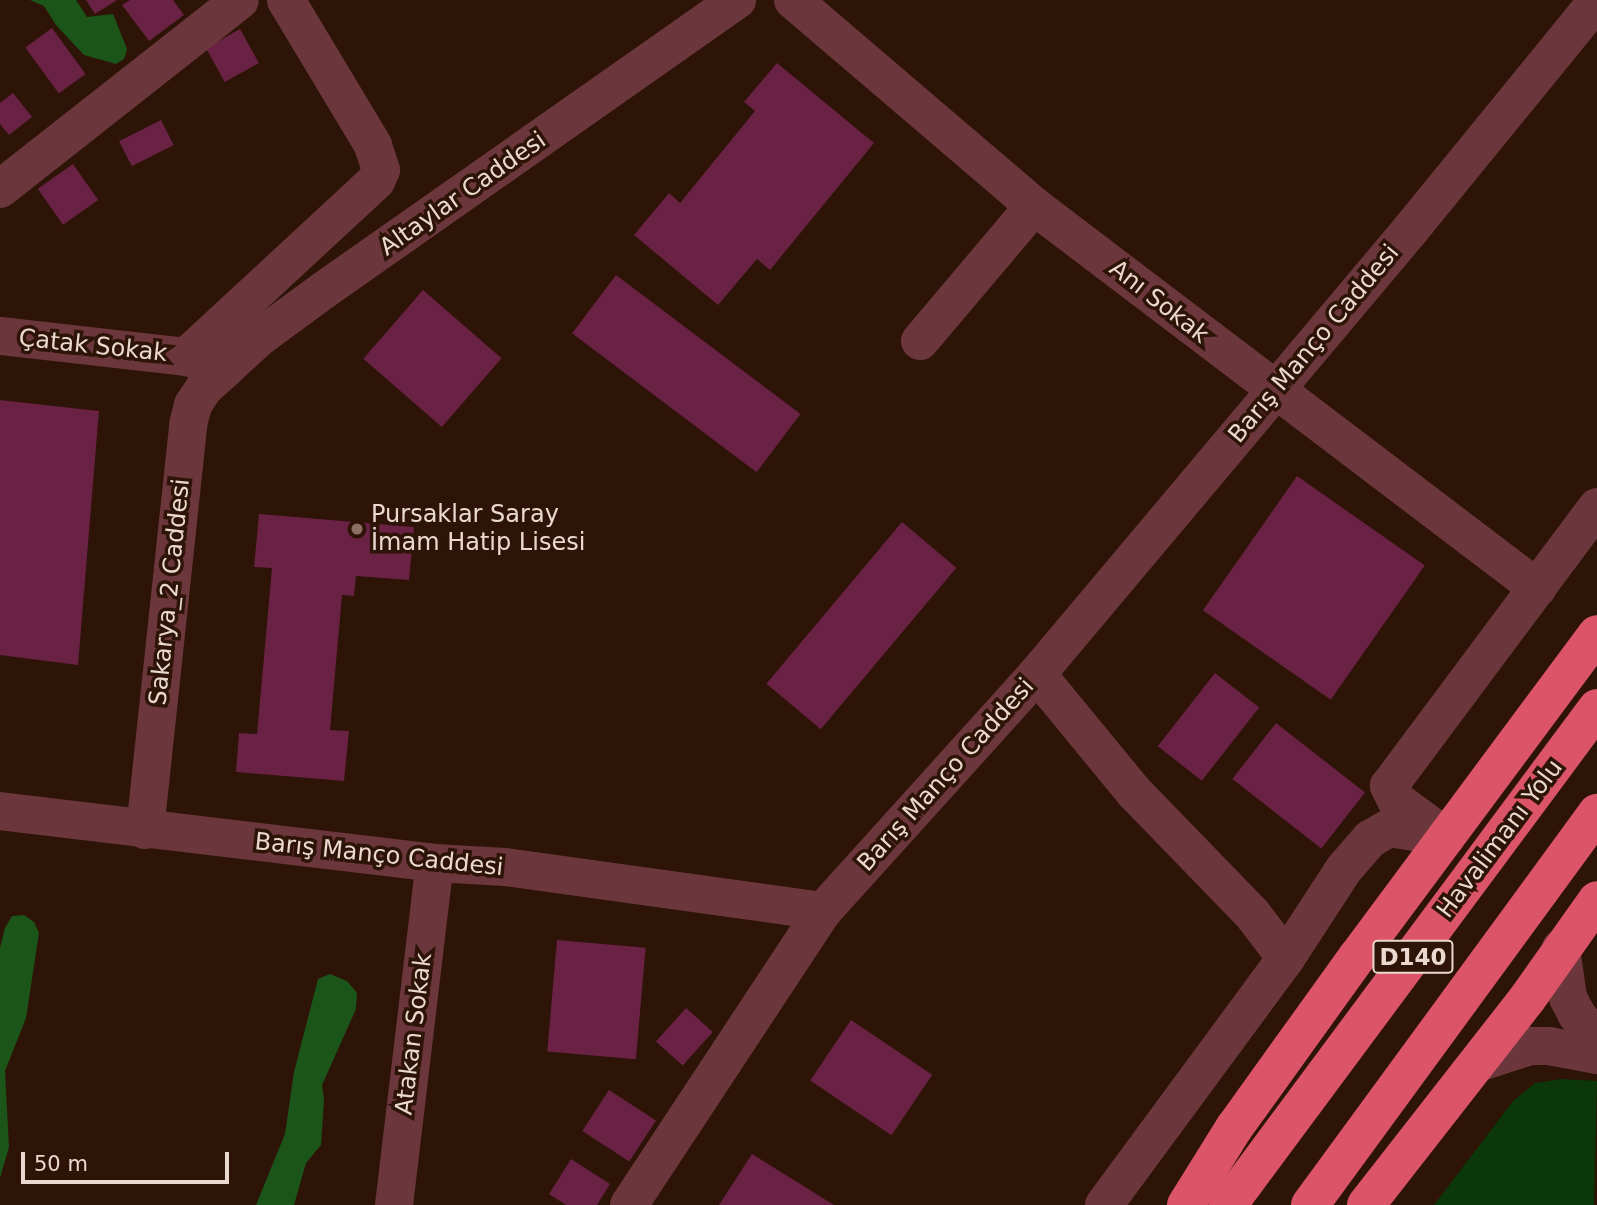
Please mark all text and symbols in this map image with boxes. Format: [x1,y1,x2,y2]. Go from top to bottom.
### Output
street label: Altaylar Caddesi [374,126,552,262]
street label: Barış Manço Caddesi [1223,239,1405,449]
street label: Anı Sokak [1104,254,1214,350]
street label: Çatak Sokak [17,324,169,368]
street label: Sakarya_2 Caddesi [144,477,196,707]
place label: Pursaklar Saray İmam Hatip Lisesi [371,501,585,557]
marker: Pursaklar Saray İmam Hatip Lisesi [349,521,365,537]
street label: Barış Manço Caddesi [852,673,1040,877]
street label: Havalimanı Yolu [1431,754,1569,924]
street label: Barış Manço Caddesi [253,828,505,882]
road number: D140 [1371,938,1455,976]
street label: Atakan Sokak [390,951,438,1117]
scale bar [24,1138,233,1182]
text: 50 m [34,1152,88,1176]

